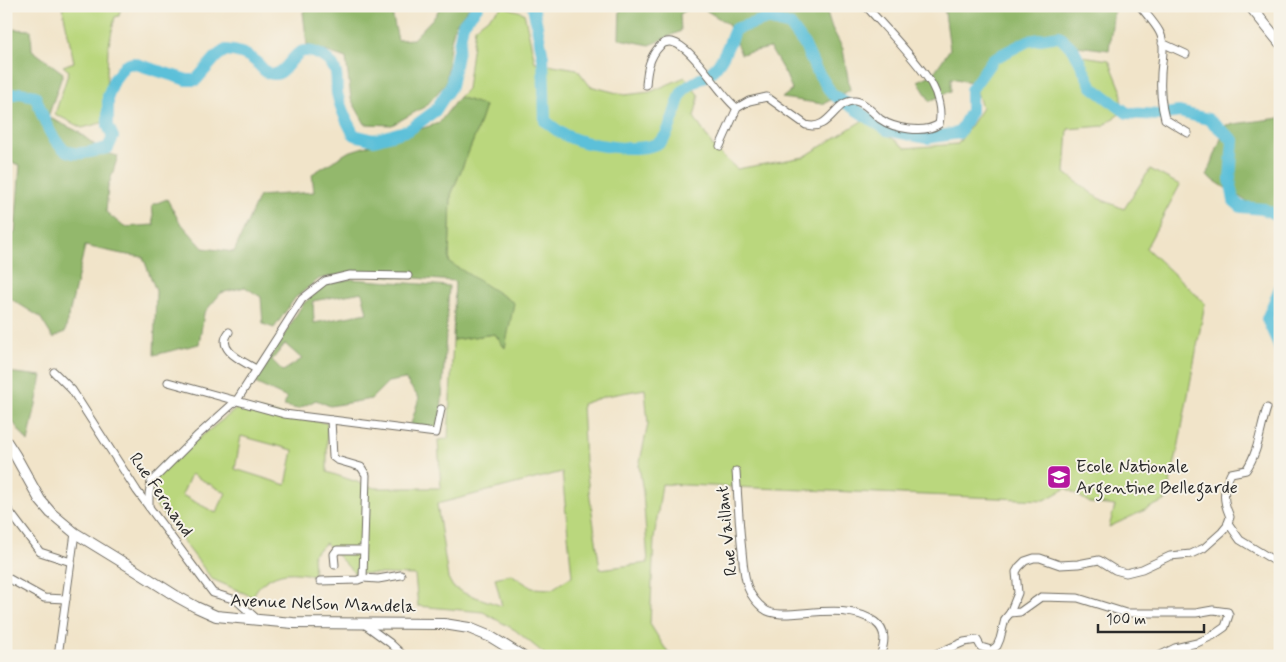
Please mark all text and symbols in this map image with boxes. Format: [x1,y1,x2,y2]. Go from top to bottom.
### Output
street label: Rue Fernand [123,448,199,542]
place label: Ecole Nationale Argentine Bellegarde [1076,455,1238,502]
school or university icon: Ecole Nationale Argentine Bellegarde [1046,464,1072,490]
street label: Rue Vaillant [710,484,744,577]
street label: Avenue Nelson Mandela [230,589,416,619]
scale bar [1098,602,1205,634]
text: 100 m [1106,610,1146,630]

